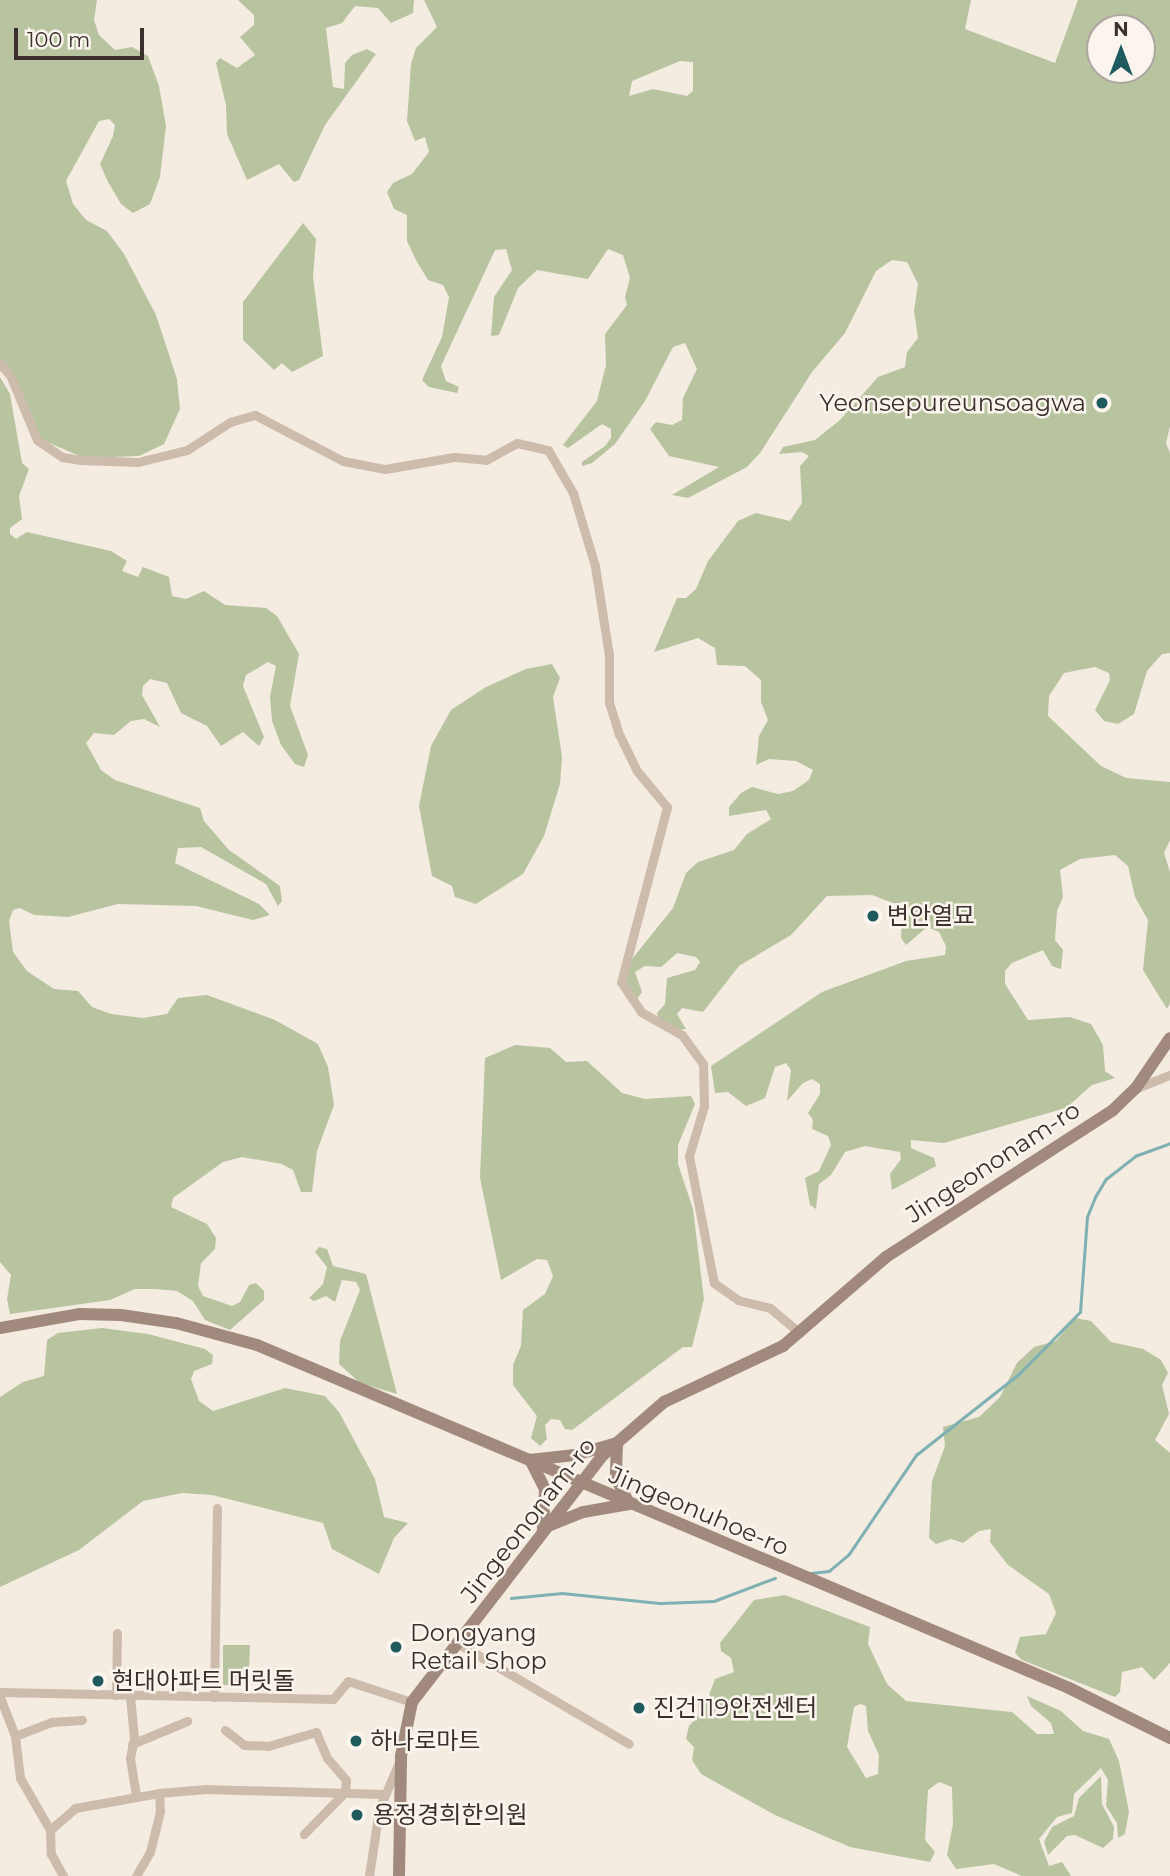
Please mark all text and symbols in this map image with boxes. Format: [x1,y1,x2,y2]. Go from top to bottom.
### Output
scale bar [18,14,147,58]
north arrow [1086,14,1156,84]
text: N [1113,18,1129,41]
text: 100 m [27,27,90,52]
place label: Yeonsepureunsoagwa [820,389,1086,417]
marker: Yeonsepureunsoagwa [1092,393,1112,413]
place label: 변안열묘 [887,902,975,930]
marker: 변안열묘 [865,908,881,924]
street label: Jingeononam-ro [901,1095,1085,1229]
street label: Jingeononam-ro [455,1432,601,1608]
street label: Jingeonuhoe-ro [605,1460,793,1562]
place label: Dongyang Retail Shop [410,1619,547,1675]
marker: Dongyang Retail Shop [388,1639,404,1655]
place label: 현대아파트 머릿돌 [112,1667,295,1695]
marker: 현대아파트 머릿돌 [90,1673,106,1689]
place label: 진건119안전센터 [653,1694,817,1722]
marker: 진건119안전센터 [631,1700,647,1716]
place label: 하나로마트 [370,1727,480,1755]
marker: 하나로마트 [348,1733,364,1749]
place label: 용정경희한의원 [373,1801,528,1829]
marker: 용정경희한의원 [347,1805,367,1825]

